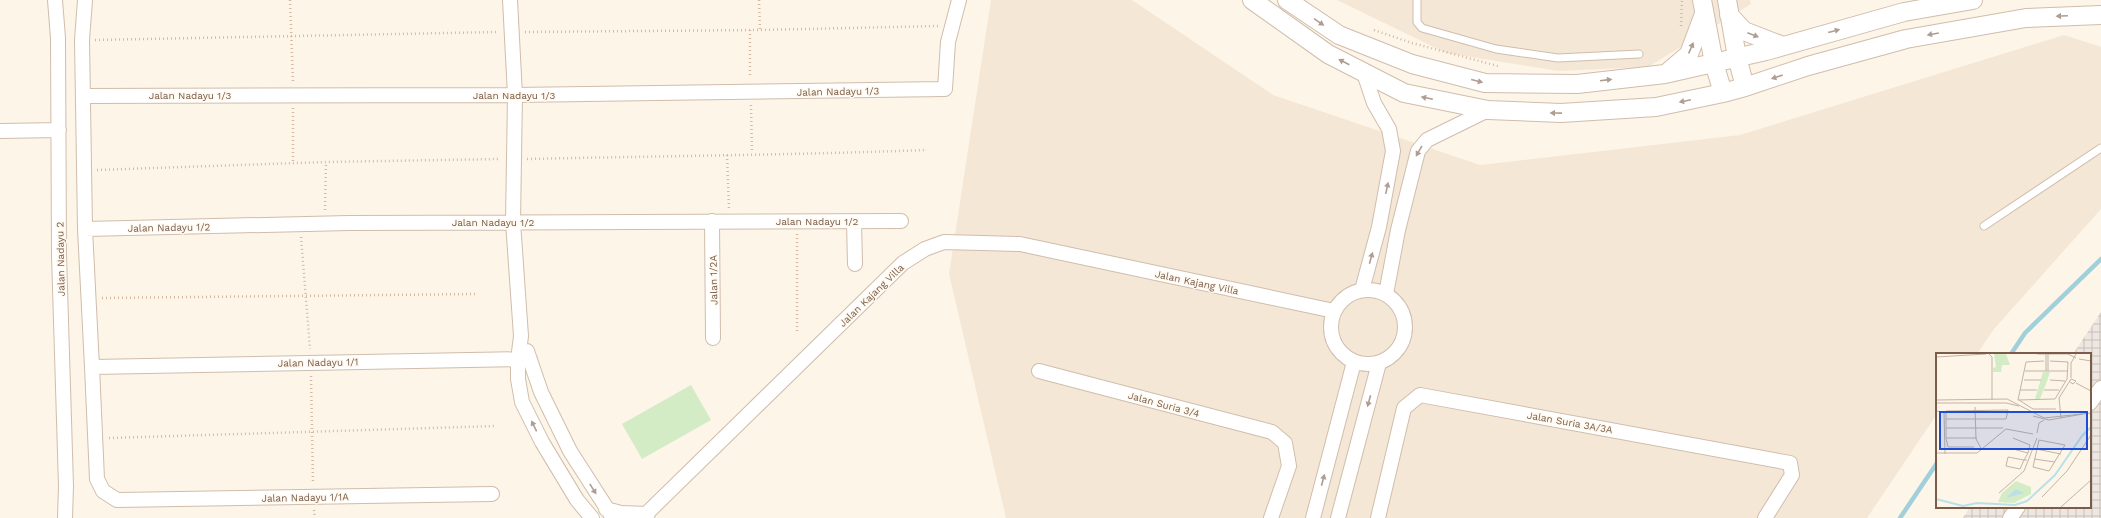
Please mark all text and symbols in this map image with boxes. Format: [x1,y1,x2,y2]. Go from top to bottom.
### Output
one-way arrow [2056,13,2068,20]
one-way arrow [1314,18,1325,26]
one-way arrow [1828,28,1840,34]
one-way arrow [1927,31,1940,37]
one-way arrow [1747,32,1759,38]
one-way arrow [1688,42,1694,53]
one-way arrow [1338,59,1350,66]
one-way arrow [1770,74,1782,80]
one-way arrow [1600,77,1612,84]
one-way arrow [1471,78,1483,84]
street label: Jalan Nadayu 1/3 [797,85,880,98]
street label: Jalan Nadayu 1/3 [149,90,232,101]
street label: Jalan Nadayu 1/3 [473,90,556,101]
one-way arrow [1421,94,1433,100]
one-way arrow [1679,98,1691,104]
one-way arrow [1549,110,1562,116]
one-way arrow [1416,145,1423,157]
one-way arrow [1384,182,1390,195]
street label: Jalan Nadayu 1/2 [776,216,859,227]
street label: Jalan Nadayu 1/2 [452,217,535,228]
street label: Jalan Nadayu 2 [54,221,67,296]
street label: Jalan Nadayu 1/2 [128,221,211,234]
one-way arrow [1368,252,1374,265]
street label: Jalan 1/2A [708,255,719,305]
street label: Jalan Kajang Villa [837,262,906,329]
street label: Jalan Kajang Villa [1154,268,1240,297]
inset map [1936,353,2091,508]
street label: Jalan Nadayu 1/1 [278,356,358,369]
street label: Jalan Suria 3/4 [1127,390,1201,419]
one-way arrow [1366,395,1372,407]
street label: Jalan Suria 3A/3A [1526,410,1614,436]
one-way arrow [531,420,537,432]
one-way arrow [1320,474,1326,486]
one-way arrow [589,483,596,495]
street label: Jalan Nadayu 1/1A [261,491,349,504]

